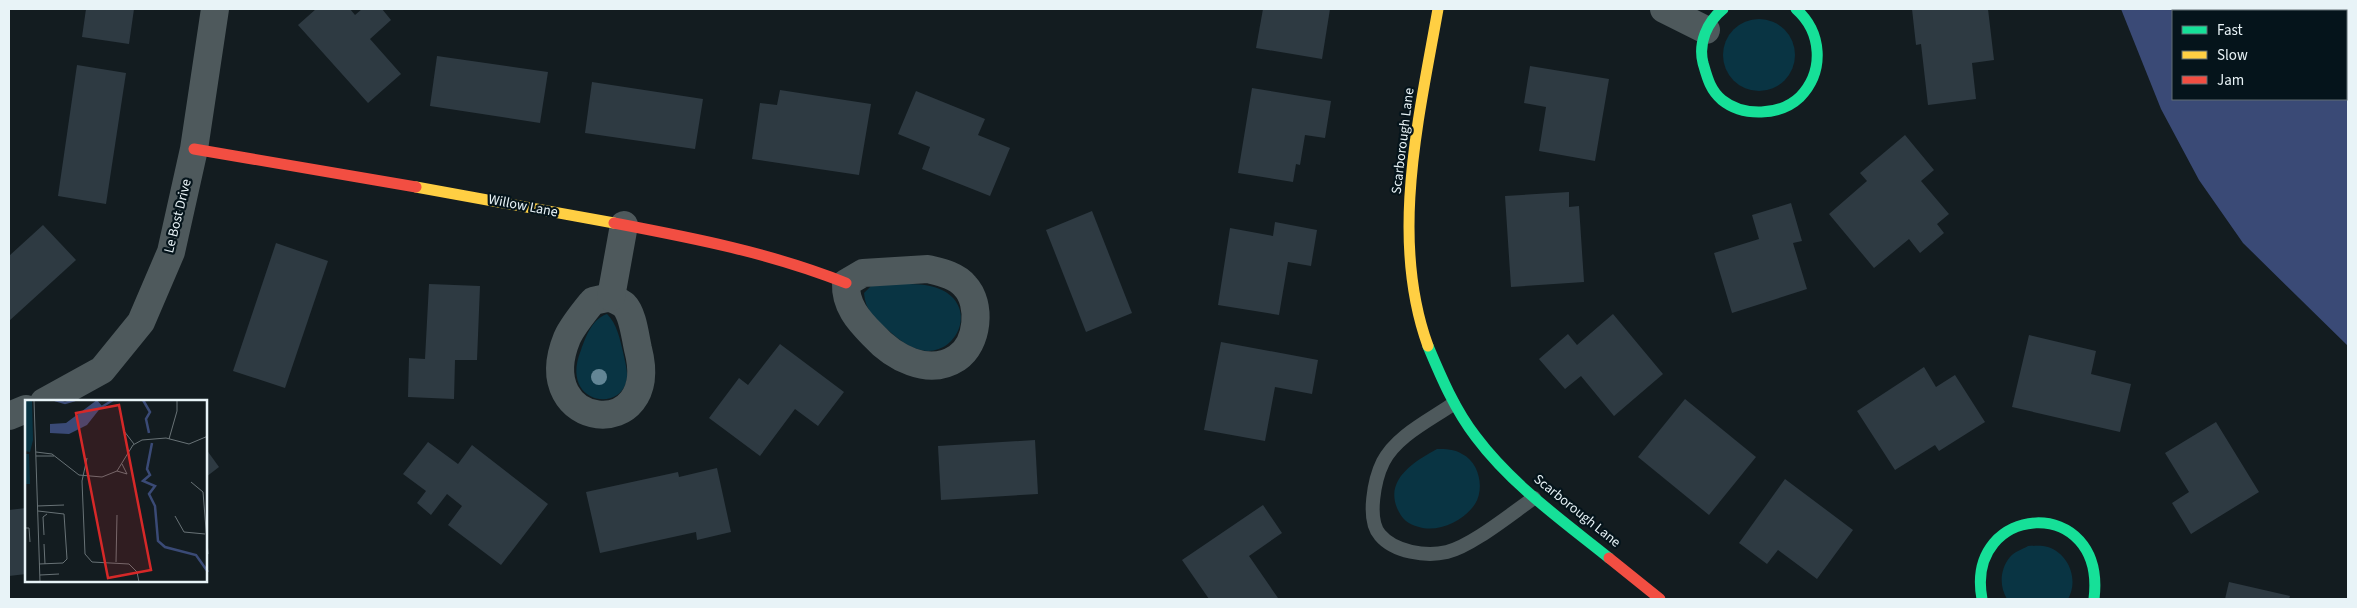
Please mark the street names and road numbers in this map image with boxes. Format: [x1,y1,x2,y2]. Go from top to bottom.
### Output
street label: Scarborough Lane [1387,87,1419,195]
street label: Le Bost Drive [159,177,197,255]
street label: Willow Lane [487,189,560,223]
street label: Scarborough Lane [1529,470,1625,552]

